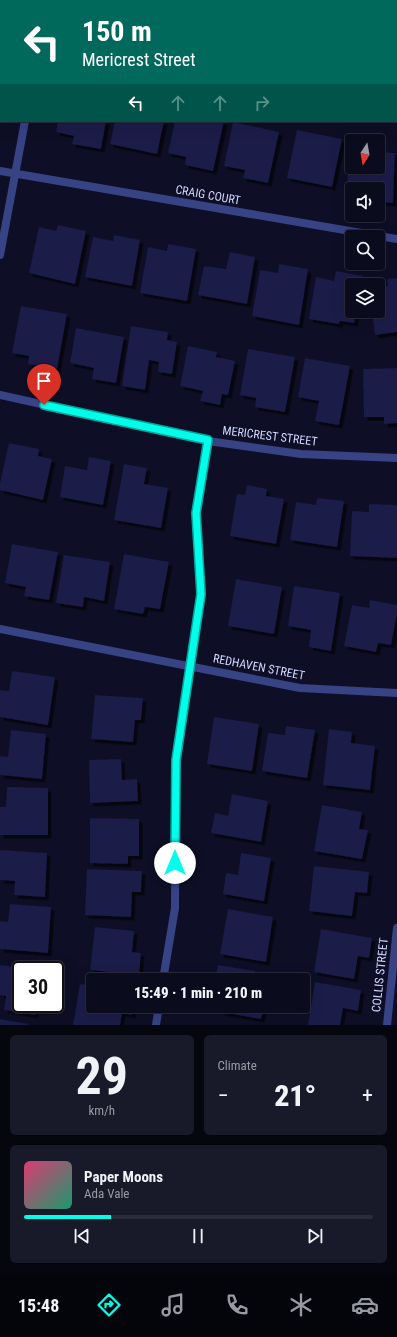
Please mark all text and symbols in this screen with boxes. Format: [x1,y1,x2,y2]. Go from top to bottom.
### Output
text: 150 m [82,15,152,48]
icon: left [16,16,68,68]
text: Mericrest Street [82,49,196,70]
icon: left [125,92,147,114]
icon: ahead [167,92,189,114]
icon: ahead [209,92,231,114]
icon: right [251,92,273,114]
north arrow [345,134,385,174]
map controls [345,134,385,318]
street label: CRAIG COURT [174,182,242,208]
button: sound [345,182,385,222]
button: search [345,230,385,270]
button: layers [345,278,385,318]
pin [27,364,61,405]
icon: arrive [33,370,55,392]
street label: MERICREST STREET [222,423,318,449]
street label: REDHAVEN STREET [212,651,306,683]
position arrow [154,842,196,884]
street label: COLLIS STREET [369,937,391,1013]
speed limit sign: 30 [12,961,64,1013]
text: 15:49 · 1 min · 210 m [134,984,262,1002]
text: 29 [75,1046,128,1107]
text: Climate [218,1058,257,1073]
text: 21° [274,1078,316,1113]
text: − [218,1083,229,1108]
text: + [362,1083,373,1108]
text: km/h [88,1103,115,1118]
text: Paper Moons [84,1168,163,1186]
text: Ada Vale [84,1186,129,1201]
icon: previous [71,1225,93,1247]
icon: pause [187,1225,209,1247]
icon: next [304,1225,326,1247]
icon: directions [95,1291,123,1319]
icon: music [159,1291,187,1319]
icon: phone [223,1291,251,1319]
icon: climate [287,1291,315,1319]
icon: car [351,1291,379,1319]
text: 15:48 [18,1295,59,1316]

